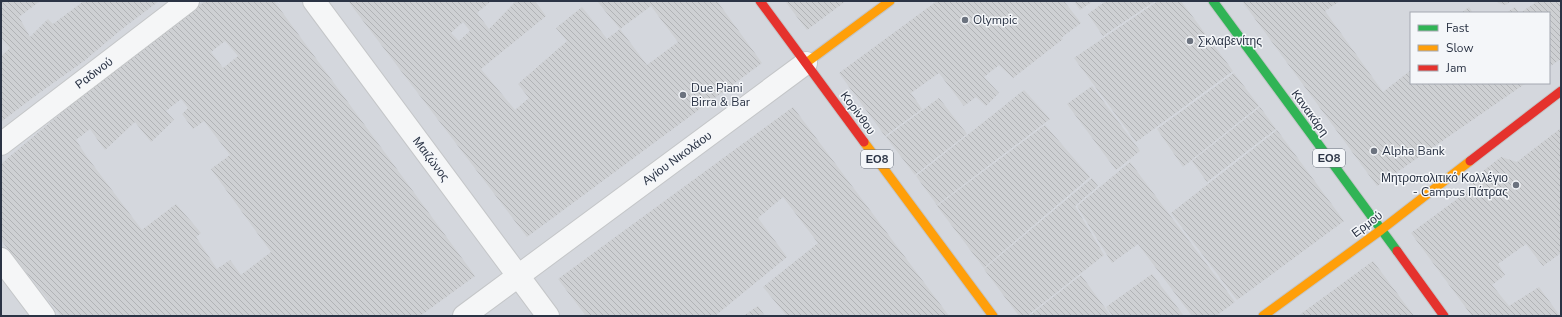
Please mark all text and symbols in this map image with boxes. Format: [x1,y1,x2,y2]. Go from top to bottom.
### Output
place label: Olympic [973,12,1018,28]
legend [1410,12,1550,84]
marker: Olympic [960,15,970,25]
text: Fast [1446,20,1469,36]
place label: Σκλαβενίτης [1198,33,1262,49]
marker: Σκλαβενίτης [1185,36,1195,46]
text: Slow [1446,40,1474,56]
street label: Ραδινού [72,54,116,92]
text: Jam [1445,60,1467,76]
place label: Due Piani Birra & Bar [691,80,751,110]
street label: Κανακάρη [1288,86,1332,140]
street label: Κορίνθου [837,88,879,138]
marker: Due Piani Birra & Bar [678,90,688,100]
street label: Αγίου Νικολάου [639,127,715,189]
street label: Μαιζώνος [409,133,453,185]
place label: Alpha Bank [1382,143,1446,159]
marker: Alpha Bank [1369,146,1379,156]
road number: ΕΟ8 [1313,149,1345,167]
road number: ΕΟ8 [861,150,893,168]
place label: Μητροπολιτικό Κολλέγιο - Campus Πάτρας [1381,170,1508,200]
marker: Μητροπολιτικό Κολλέγιο - Campus Πάτρας [1511,180,1521,190]
street label: Ερμού [1348,207,1386,241]

